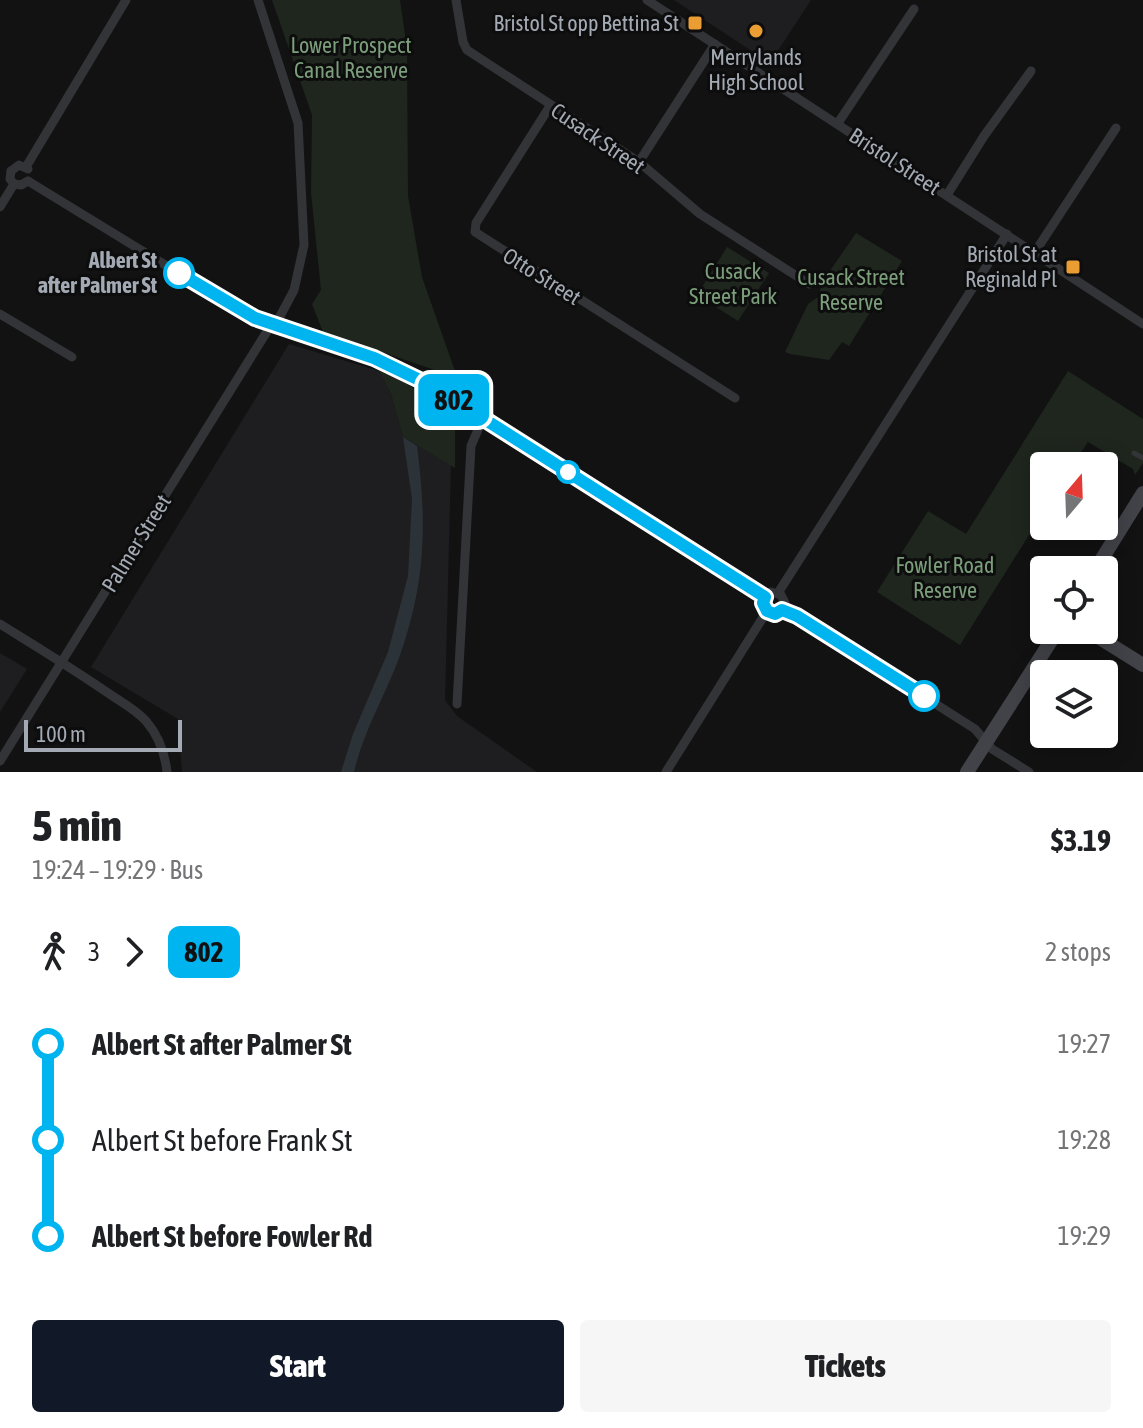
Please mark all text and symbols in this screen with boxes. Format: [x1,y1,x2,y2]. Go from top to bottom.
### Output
place label: Bristol St opp Bettina St [494,10,679,36]
marker: Bristol St opp Bettina St [686,14,704,32]
marker: Merrylands High School [747,22,765,40]
park label: Lower Prospect Canal Reserve [290,32,412,83]
place label: Merrylands High School [708,44,804,95]
street label: Cusack Street [546,97,650,179]
street label: Bristol Street [845,122,945,200]
place label: Bristol St at Reginald Pl [965,241,1057,292]
street label: Otto Street [498,242,586,310]
place label: Albert St after Palmer St [38,247,158,298]
marker: Albert St after Palmer St [164,258,194,288]
park label: Cusack Street Park [689,258,777,309]
marker: Bristol St at Reginald Pl [1064,258,1082,276]
park label: Cusack Street Reserve [797,264,905,315]
line badge: 802 [408,374,500,426]
text: 802 [434,384,474,416]
north arrow [1030,452,1118,540]
map controls [1030,452,1118,748]
unlabelled marker [557,461,579,483]
street label: Palmer Street [96,489,176,597]
park label: Fowler Road Reserve [896,552,994,603]
button: locate [1030,556,1118,644]
button: layers [1030,660,1118,748]
unlabelled marker [909,681,939,711]
scale bar [24,716,182,752]
text: 100 m [36,721,86,747]
text: 5 min [32,800,122,850]
text: $3.19 [1051,823,1111,857]
text: 19:24 – 19:29 · Bus [32,855,203,885]
icon: walk [32,930,76,974]
icon: forward [112,930,156,974]
text: 802 [184,936,224,968]
text: 3 [88,937,100,967]
text: 2 stops [1045,937,1111,967]
text: Albert St after Palmer St [92,1027,352,1061]
text: 19:27 [1057,1029,1111,1059]
text: Albert St before Frank St [92,1123,353,1157]
text: 19:28 [1057,1125,1111,1155]
text: Albert St before Fowler Rd [92,1219,373,1253]
text: 19:29 [1057,1221,1111,1251]
button: Start [32,1320,564,1412]
button: Tickets [580,1320,1111,1412]

